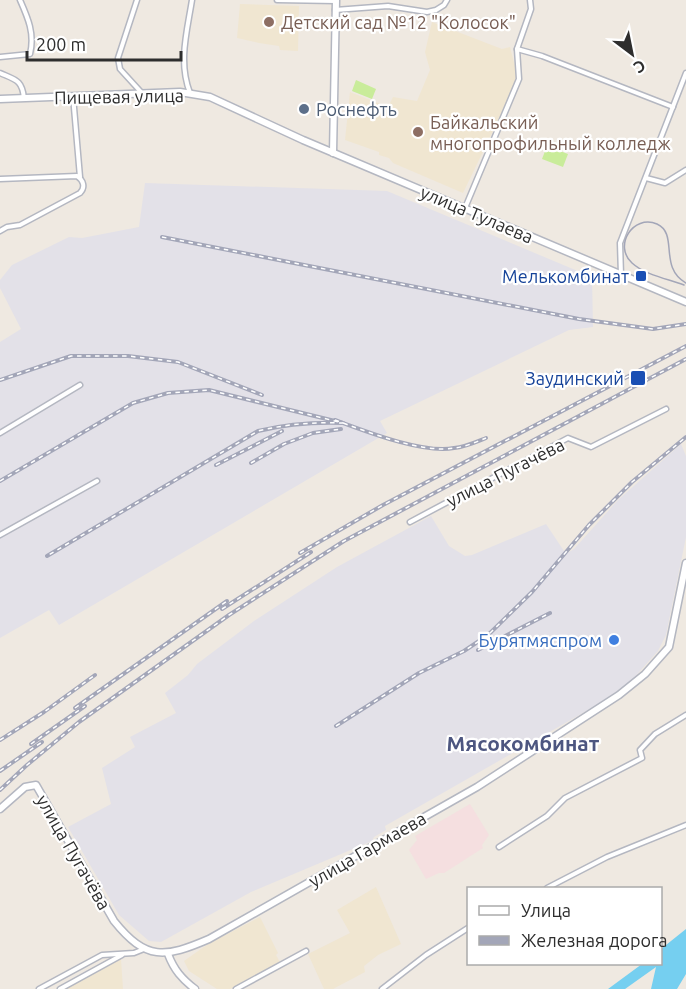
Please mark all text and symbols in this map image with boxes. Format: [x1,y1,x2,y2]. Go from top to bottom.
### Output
place label: Детский сад №12 "Колосок" [281,12,516,32]
marker: Детский сад №12 "Колосок" [262,15,276,29]
scale bar [27,24,182,62]
north arrow [602,24,662,84]
text: 200 m [36,34,86,54]
text: С [631,56,649,77]
street label: Пищевая улица [54,85,184,107]
place label: Роснефть [316,99,397,119]
marker: Роснефть [297,102,311,116]
place label: Байкальский многопрофильный колледж [430,112,672,153]
marker: Байкальский многопрофильный колледж [411,125,425,139]
street label: улица Тулаева [418,181,536,247]
place label: Мелькомбинат [502,266,629,286]
marker: Мелькомбинат [634,269,648,283]
place label: Заудинский [526,368,624,388]
marker: Заудинский [629,369,647,387]
street label: улица Пугачёва [443,434,567,510]
place label: Бурятмяспром [478,630,602,650]
marker: Бурятмяспром [607,633,621,647]
district label: Мясокомбинат [447,731,600,755]
street label: улица Пугачёва [33,791,115,913]
street label: улица Гармаева [305,807,429,891]
legend [467,887,662,965]
text: Улица [521,900,571,920]
text: Железная дорога [521,930,668,950]

